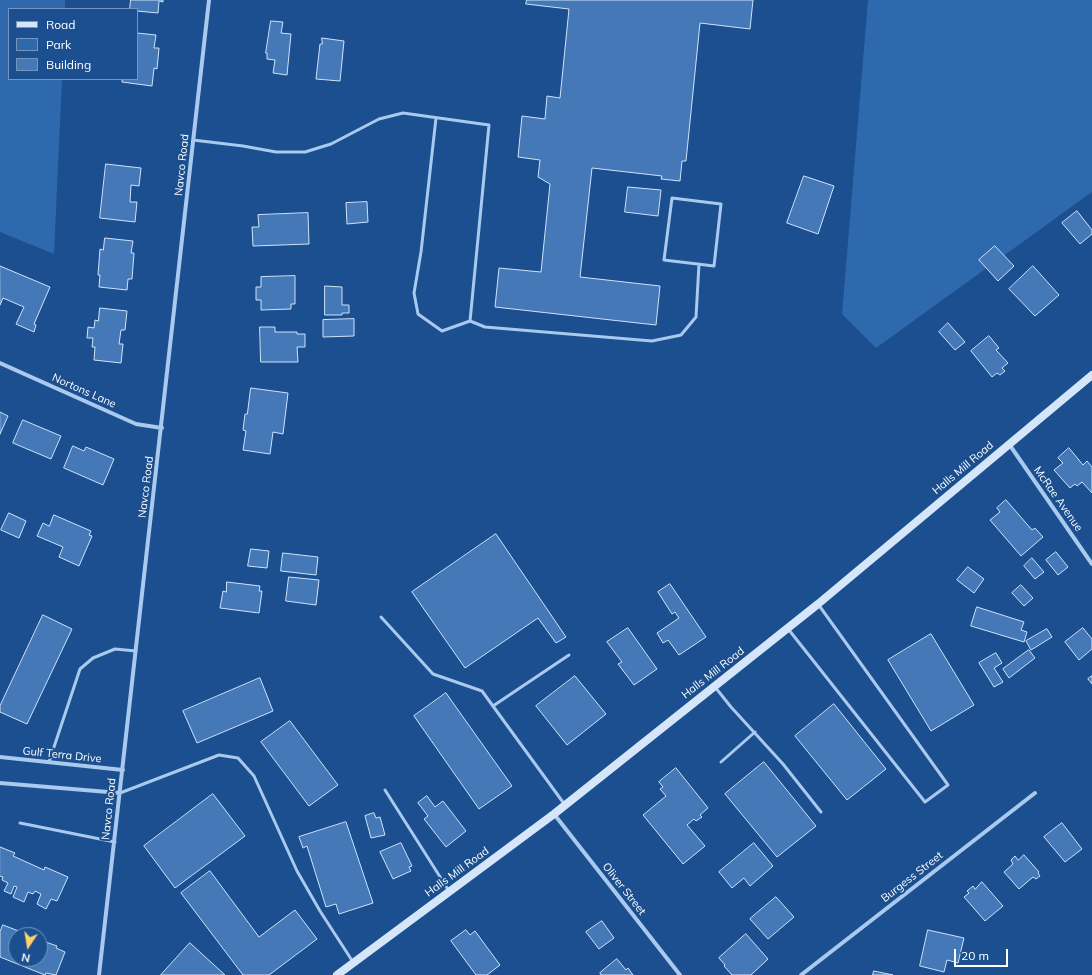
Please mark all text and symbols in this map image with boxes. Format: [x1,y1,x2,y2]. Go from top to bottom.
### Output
legend [8,8,138,80]
text: Road [46,17,75,32]
text: Park [46,37,71,52]
text: Building [46,57,91,72]
street label: Navco Road [172,133,192,197]
street label: Nortons Lane [50,371,118,411]
street label: Halls Mill Road [930,439,996,497]
street label: Navco Road [136,455,156,519]
street label: McRae Avenue [1031,464,1085,534]
street label: Halls Mill Road [679,644,747,702]
street label: Gulf Terra Drive [22,744,102,766]
street label: Navco Road [99,777,119,841]
street label: Halls Mill Road [422,844,492,900]
street label: Burgess Street [879,849,945,905]
street label: Oliver Street [599,860,649,918]
north arrow [8,927,48,967]
scale bar [956,941,1010,967]
text: 20 m [961,948,989,963]
text: N [20,950,31,965]

